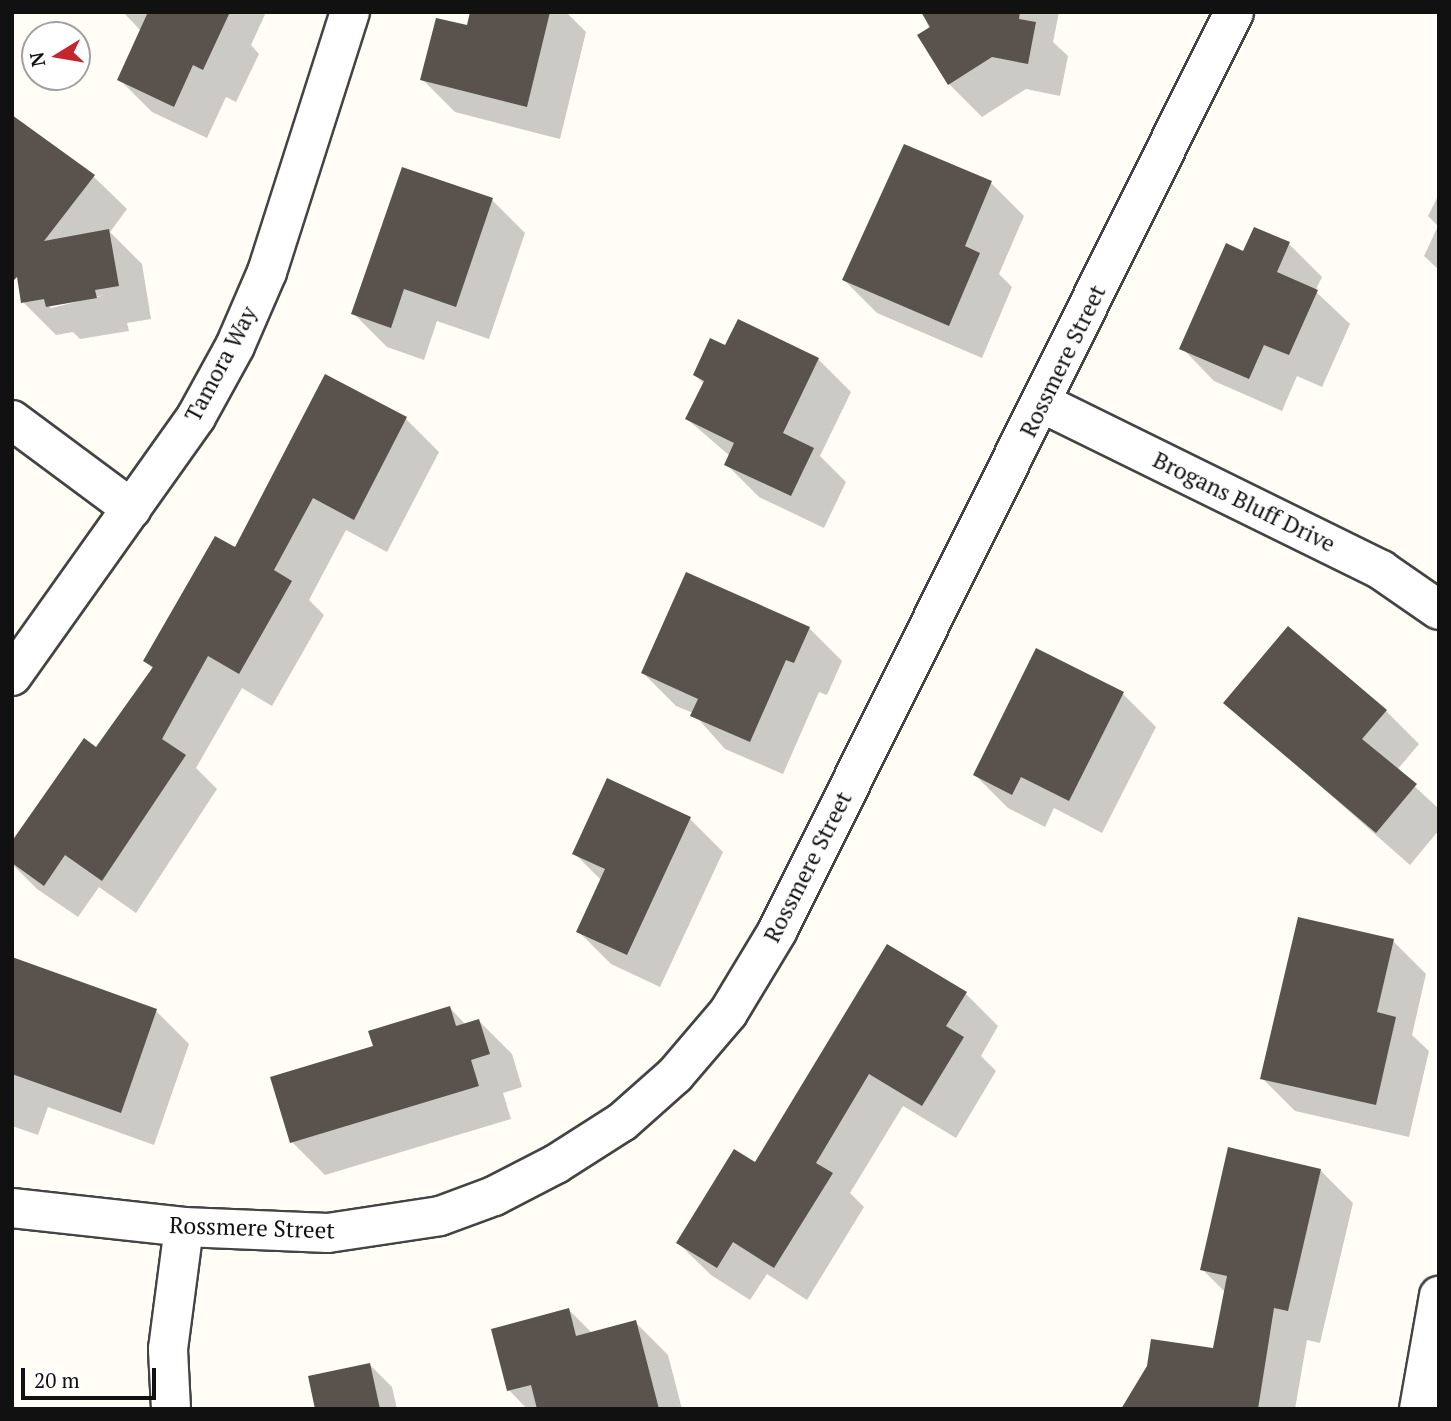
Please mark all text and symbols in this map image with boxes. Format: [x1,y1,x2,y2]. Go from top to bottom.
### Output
north arrow [21,21,91,91]
text: N [23,50,51,69]
street label: Rossmere Street [1014,281,1112,441]
street label: Tamora Way [179,301,263,427]
street label: Brogans Bluff Drive [1148,446,1340,558]
street label: Rossmere Street [758,787,858,947]
street label: Rossmere Street [169,1211,335,1245]
scale bar [24,1354,159,1398]
text: 20 m [34,1366,80,1394]

